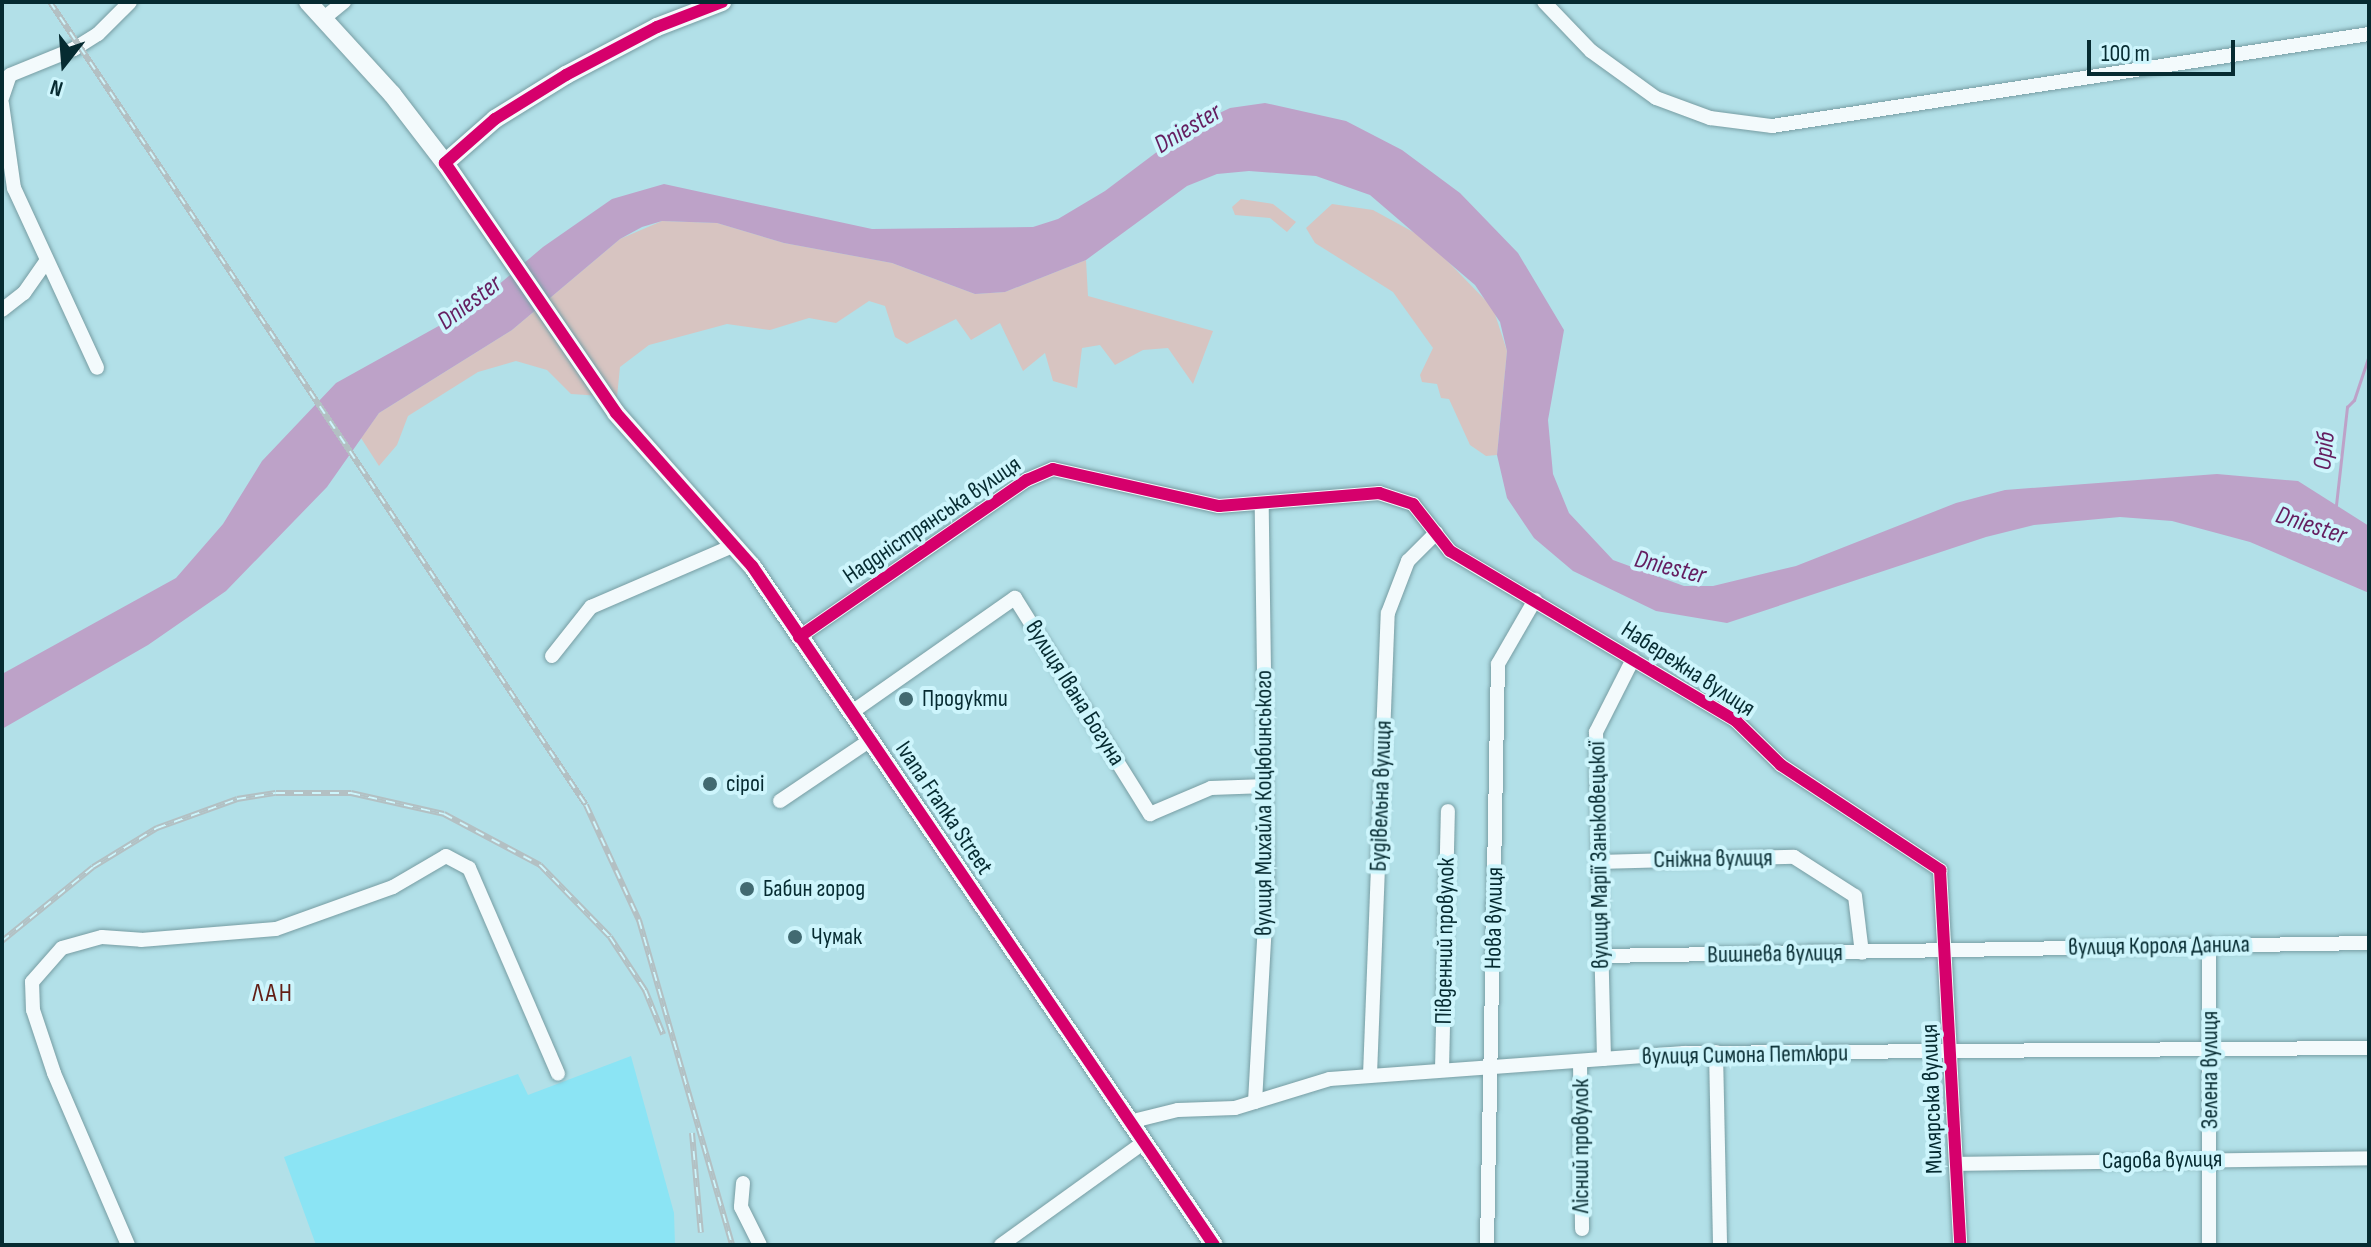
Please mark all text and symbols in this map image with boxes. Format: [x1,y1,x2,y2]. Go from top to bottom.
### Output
north arrow [24,24,104,104]
scale bar [2091,24,2239,74]
text: 100 m [2101,39,2150,68]
text: N [47,73,66,102]
water label: Dniester [1149,97,1227,161]
water label: Dniester [432,269,508,337]
water label: Оріб [2307,430,2343,472]
street label: Наддністрянська вулиця [838,450,1026,590]
water label: Dniester [2272,500,2350,552]
water label: Dniester [1631,544,1709,592]
street label: вулиця Івана Богуна [1019,615,1131,771]
street label: Набережна вулиця [1616,615,1760,723]
street label: вулиця Михайла Коцюбинського [1250,670,1278,936]
place label: Продукти [922,685,1008,713]
marker: Продукти [897,690,915,708]
street label: Будівельна вулиця [1364,720,1398,872]
street label: Ivana Franka Street [889,736,999,880]
street label: вулиця Марії Заньковецької [1583,741,1615,969]
place label: сіроі [726,770,764,798]
marker: сіроі [701,775,719,793]
street label: Сніжна вулиця [1653,844,1773,874]
street label: Південний провулок [1429,857,1461,1025]
street label: Нова вулиця [1479,867,1509,969]
place label: Бабин город [763,875,865,903]
marker: Бабин город [738,880,756,898]
place label: Чумак [811,923,862,951]
marker: Чумак [786,928,804,946]
street label: вулиця Короля Данила [2068,930,2250,962]
street label: Вишнева вулиця [1707,938,1843,970]
district label: ЛАН [252,978,294,1010]
street label: Зелена вулиця [2196,1011,2224,1129]
street label: Милярська вулиця [1915,1023,1949,1175]
street label: вулиця Симона Петлюри [1642,1039,1848,1071]
street label: Лісний провулок [1567,1079,1595,1213]
street label: Садова вулиця [2102,1145,2222,1175]

